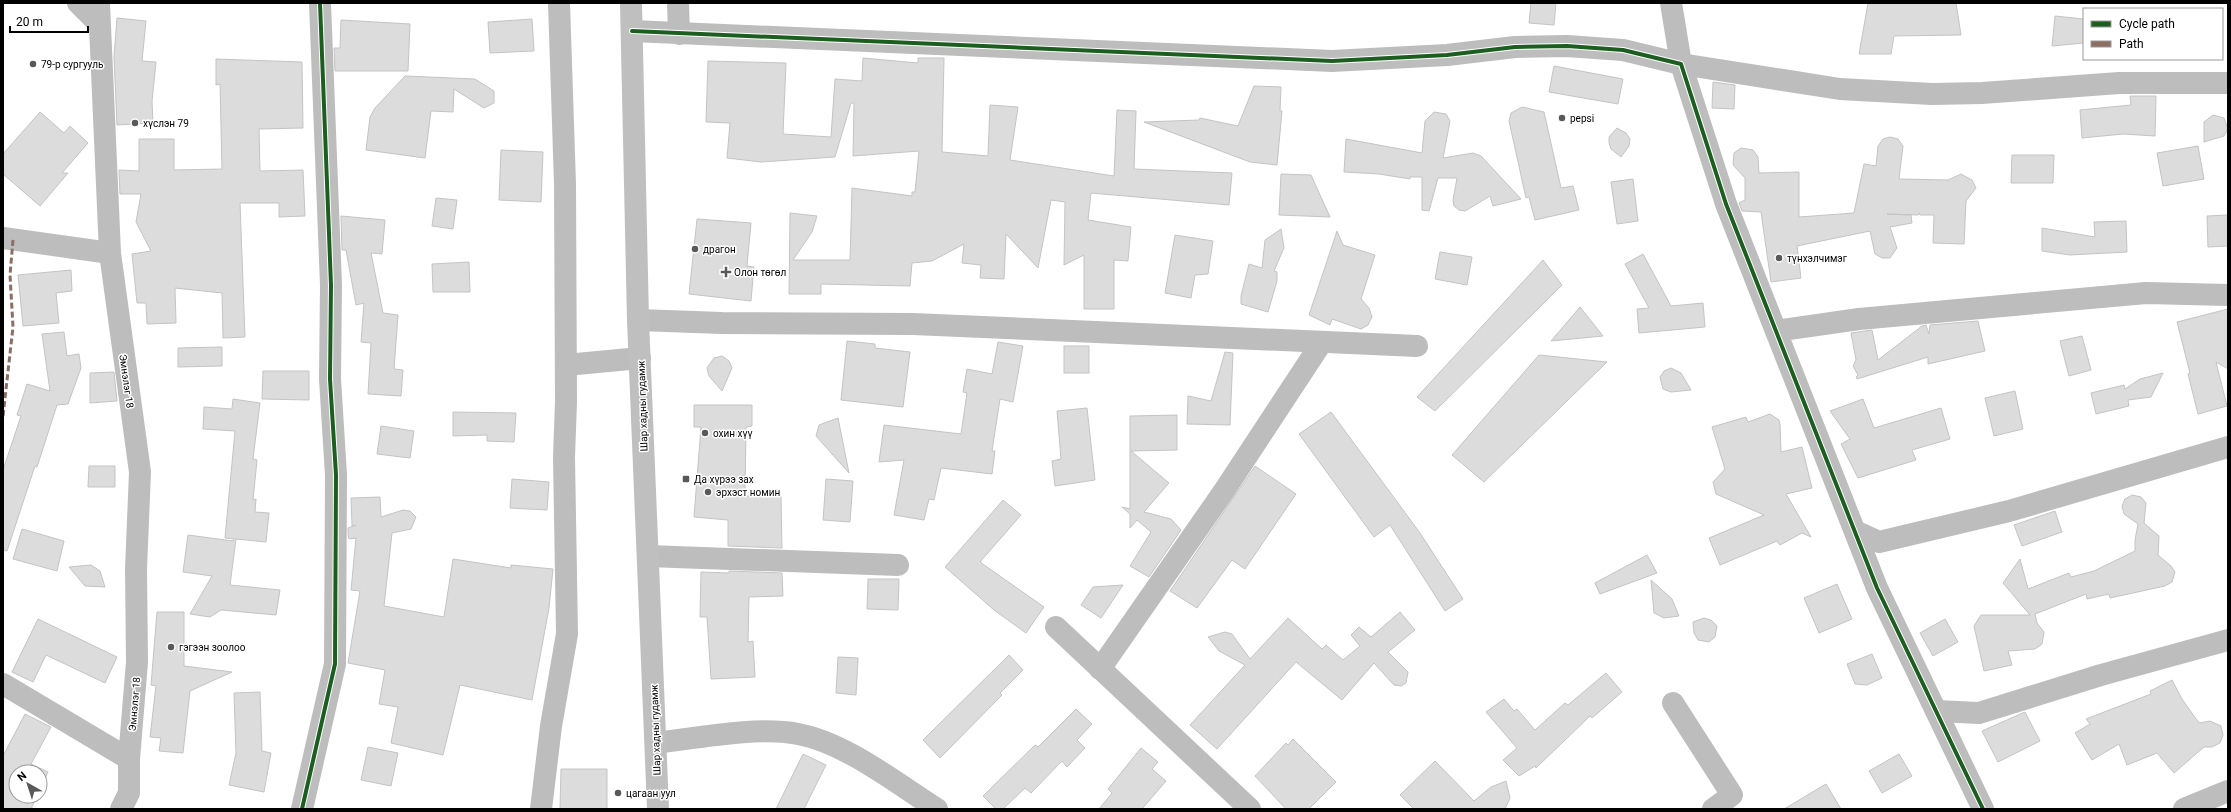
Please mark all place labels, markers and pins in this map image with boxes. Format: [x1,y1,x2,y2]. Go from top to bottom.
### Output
marker: 79-р сургууль [28,59,38,69]
place label: 79-р сургууль [41,59,103,70]
marker: pepsi [1557,113,1567,123]
place label: pepsi [1570,113,1594,124]
marker: хүслэн 79 [130,118,140,128]
place label: хүслэн 79 [143,118,189,129]
marker: драгон [690,244,700,254]
place label: драгон [703,244,736,255]
marker: түнхэлчимэг [1774,253,1784,263]
place label: түнхэлчимэг [1787,253,1848,264]
marker: Олон төгөл [721,267,731,277]
place label: Олон төгөл [734,267,786,278]
marker: охин хүү [700,428,710,438]
place label: охин хүү [713,428,753,439]
marker: Да хүрээ зах [681,474,691,484]
place label: Да хүрээ зах [694,474,754,485]
marker: эрхэст номин [703,487,713,497]
place label: эрхэст номин [716,487,780,498]
marker: гэгээн зоолоо [166,642,176,652]
place label: гэгээн зоолоо [179,642,246,653]
marker: цагаан уул [613,788,623,798]
place label: цагаан уул [626,788,676,799]

